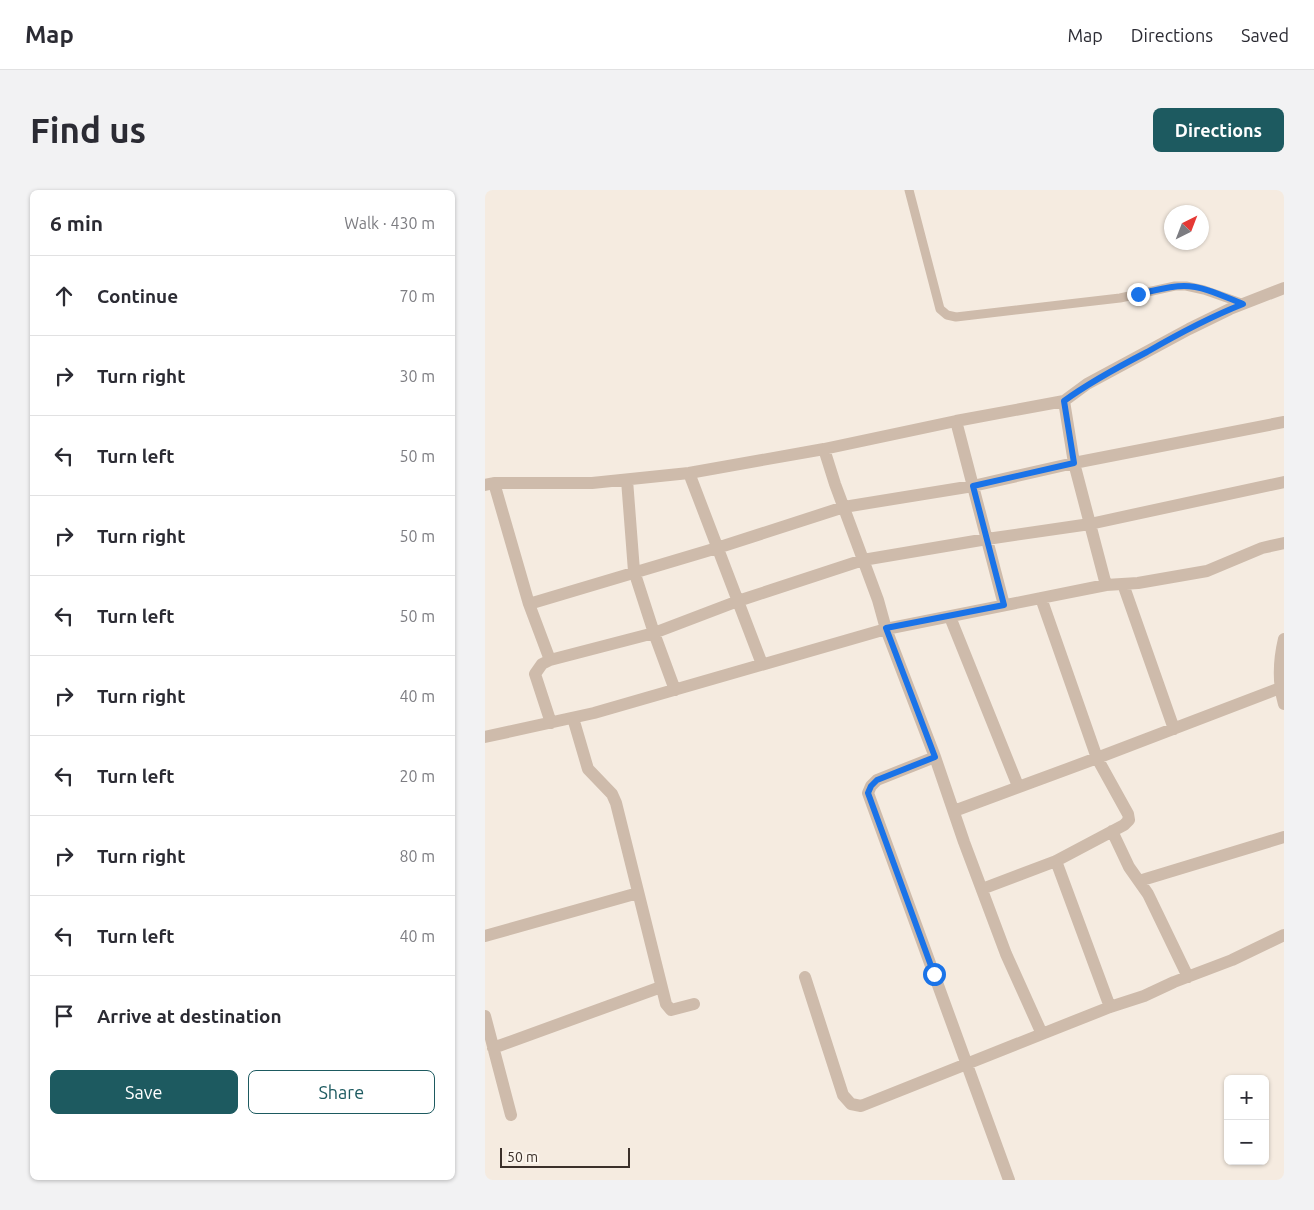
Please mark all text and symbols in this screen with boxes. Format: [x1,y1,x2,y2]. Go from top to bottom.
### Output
text: Map [25,21,74,48]
text: Map [1067,25,1103,45]
text: Directions [1131,25,1213,45]
text: Saved [1241,25,1289,45]
button: Directions [1153,108,1284,152]
text: Find us [30,110,146,150]
north arrow [1164,205,1209,250]
text: 6 min [50,211,103,235]
text: Walk · 430 m [344,214,435,232]
icon: ahead [50,282,78,310]
route end [1127,283,1150,306]
text: Continue [97,285,178,307]
text: 70 m [399,287,435,305]
icon: right [50,362,78,390]
text: Turn right [97,365,185,387]
text: 30 m [399,367,435,385]
icon: left [50,442,78,470]
text: Turn left [97,445,175,467]
text: 50 m [399,447,435,465]
icon: right [50,522,78,550]
text: Turn right [97,525,185,547]
text: 50 m [399,527,435,545]
icon: left [50,602,78,630]
text: Turn left [97,605,175,627]
text: 50 m [399,607,435,625]
icon: right [50,682,78,710]
text: Turn right [97,685,185,707]
text: 40 m [399,687,435,705]
icon: left [50,762,78,790]
text: Turn left [97,765,175,787]
text: 20 m [399,767,435,785]
icon: right [50,842,78,870]
text: Turn right [97,845,185,867]
text: 80 m [399,847,435,865]
icon: left [50,922,78,950]
text: Turn left [97,925,175,947]
text: 40 m [399,927,435,945]
route start [923,963,946,986]
icon: arrive [50,1002,78,1030]
text: Arrive at destination [97,1005,282,1027]
button: Save [50,1070,238,1114]
button: Share [248,1070,435,1114]
map controls [1224,1075,1269,1165]
button: + [1224,1075,1269,1120]
button: − [1224,1120,1269,1165]
scale bar [500,1145,630,1168]
text: 50 m [507,1149,538,1165]

